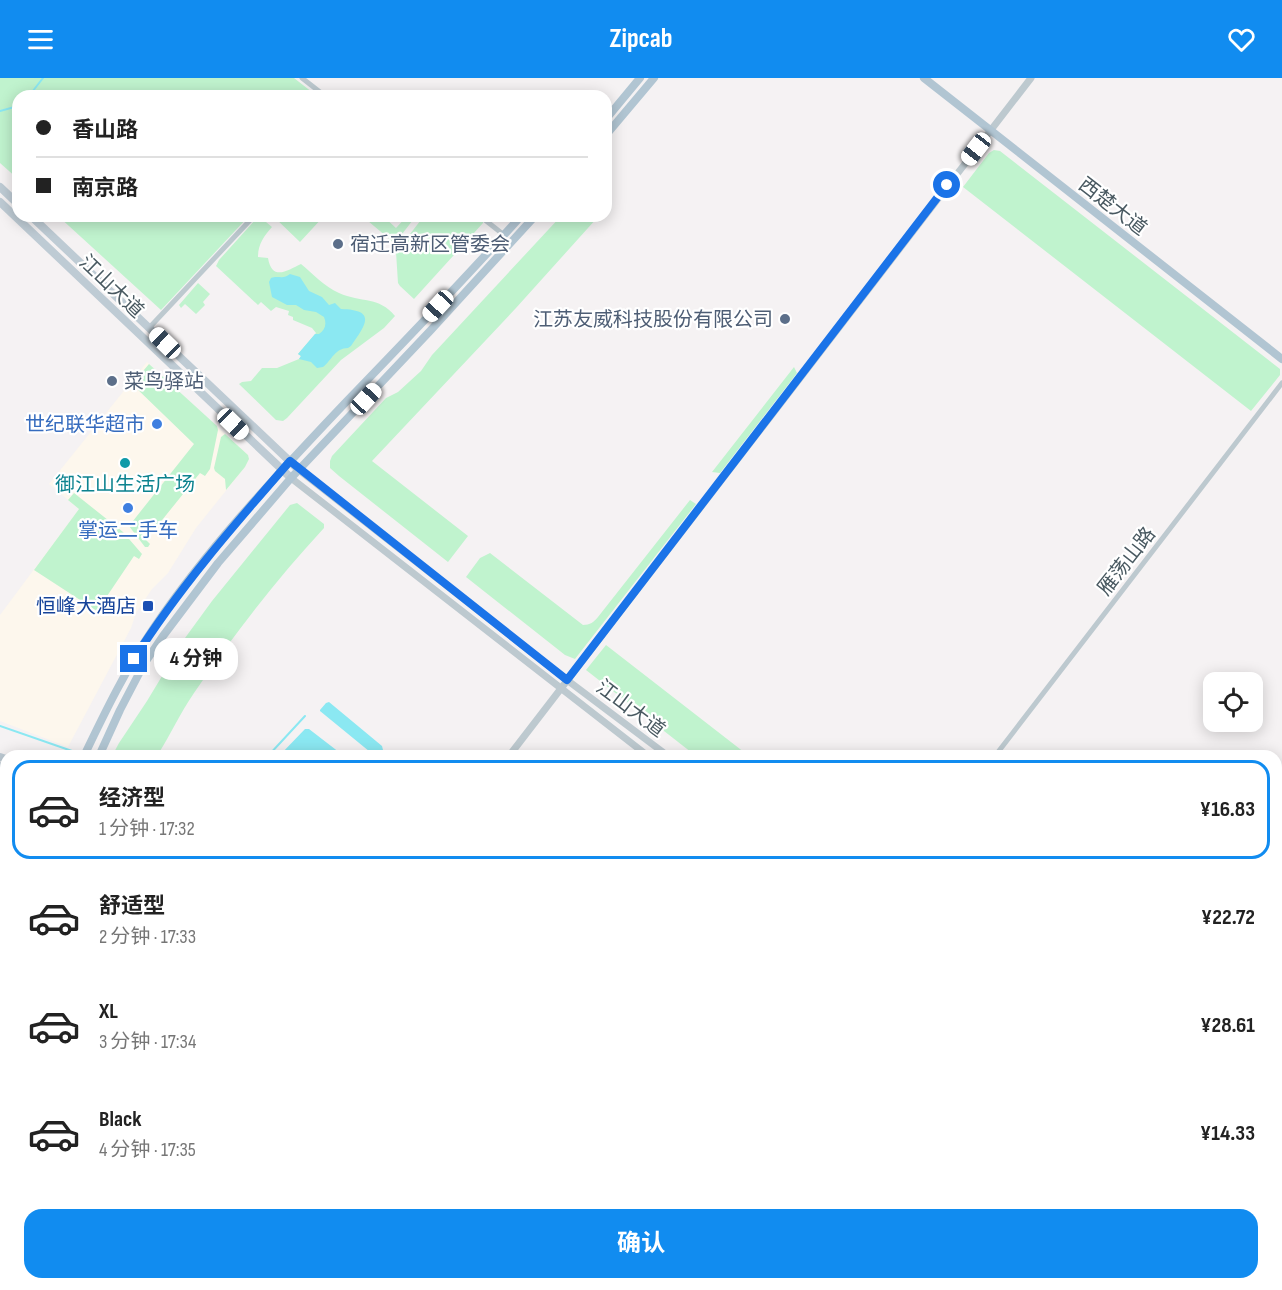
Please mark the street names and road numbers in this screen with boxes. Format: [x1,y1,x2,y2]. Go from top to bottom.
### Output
street label: 西楚大道 [1073,173,1151,241]
street label: 江山大道 [74,250,148,323]
street label: 雁荡山路 [1093,523,1161,601]
street label: 江山大道 [591,675,670,742]

